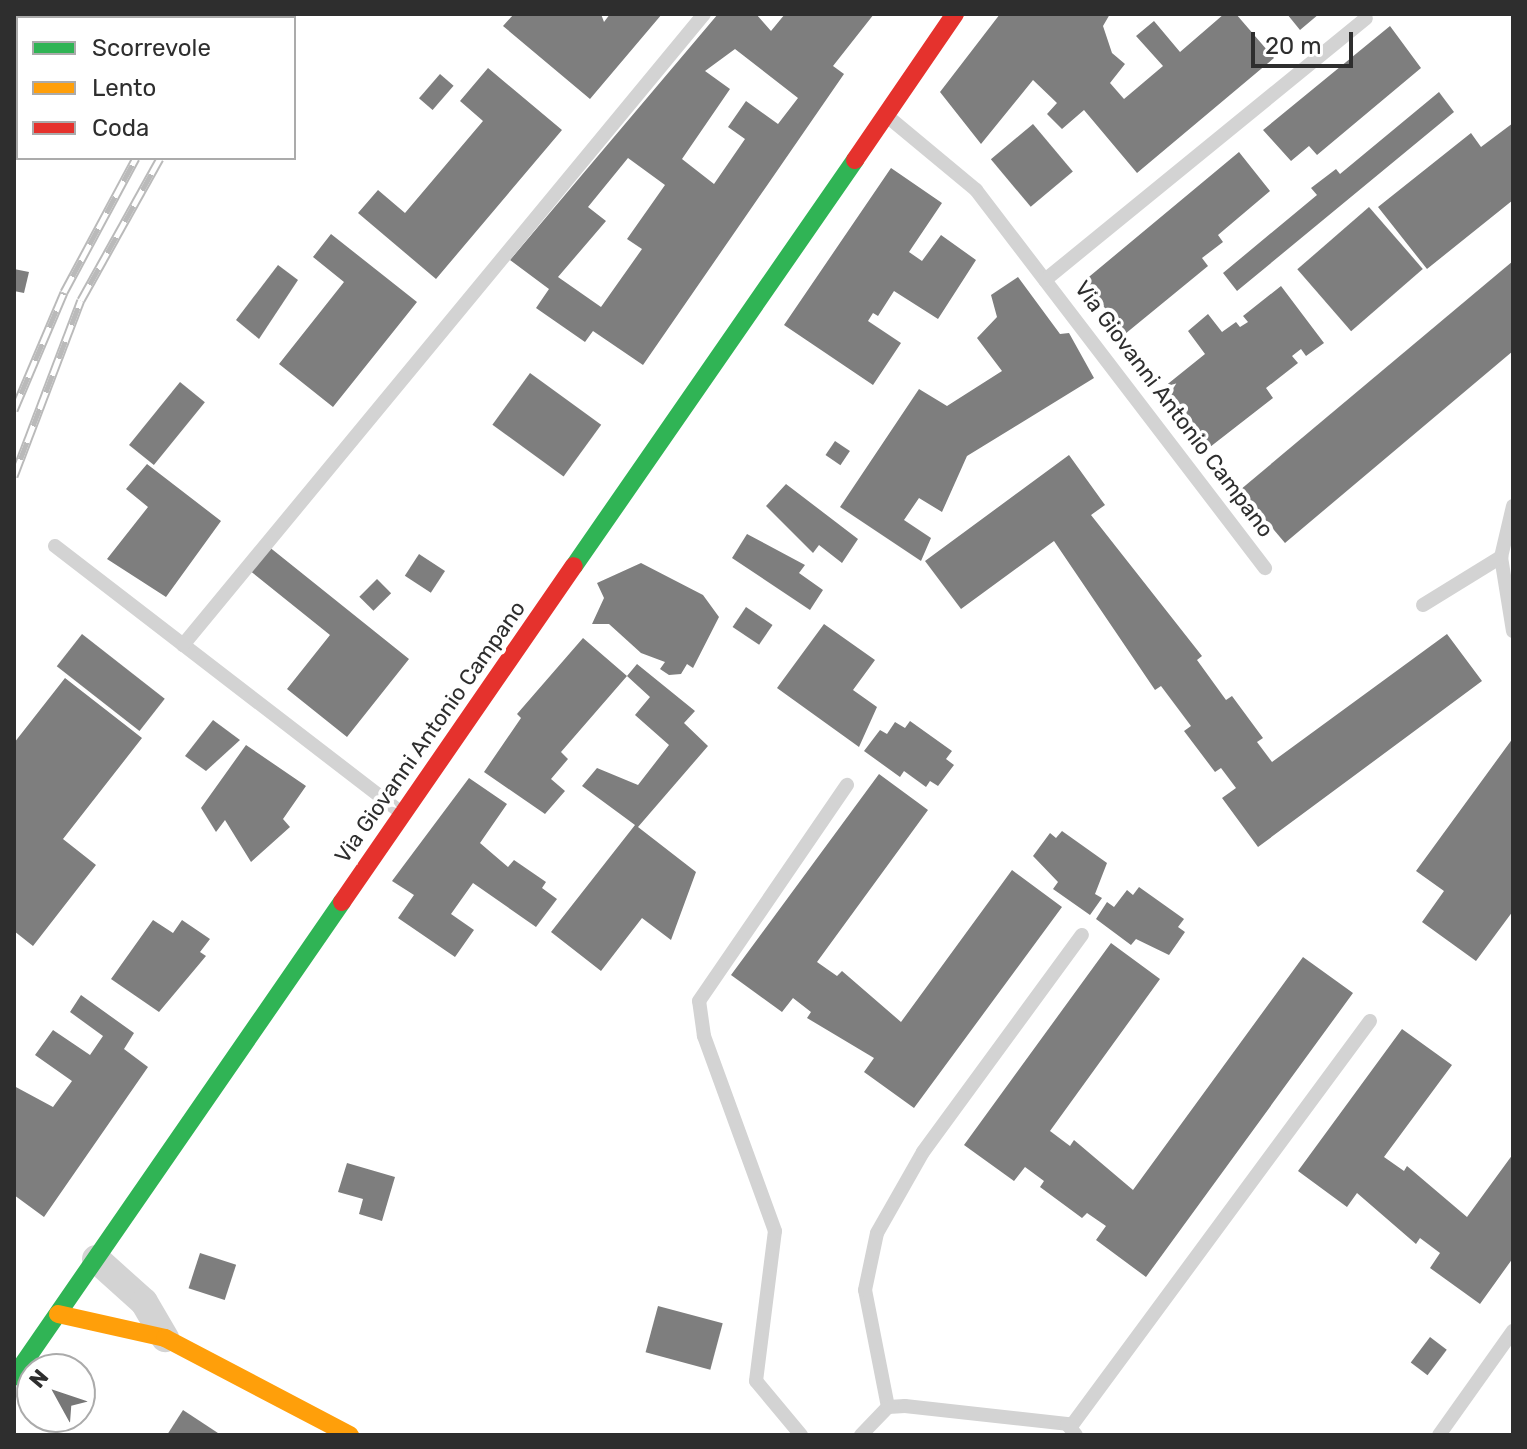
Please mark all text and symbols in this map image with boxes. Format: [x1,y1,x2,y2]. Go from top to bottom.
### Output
legend [16,16,296,160]
scale bar [1255,16,1357,66]
text: 20 m [1265,32,1322,60]
text: Scorrevole [92,34,211,62]
text: Lento [92,74,156,102]
text: Coda [92,114,149,142]
street label: Via Giovanni Antonio Campano [1069,276,1279,542]
street label: Via Giovanni Antonio Campano [329,596,531,868]
north arrow [16,1353,96,1433]
text: N [23,1364,54,1393]

